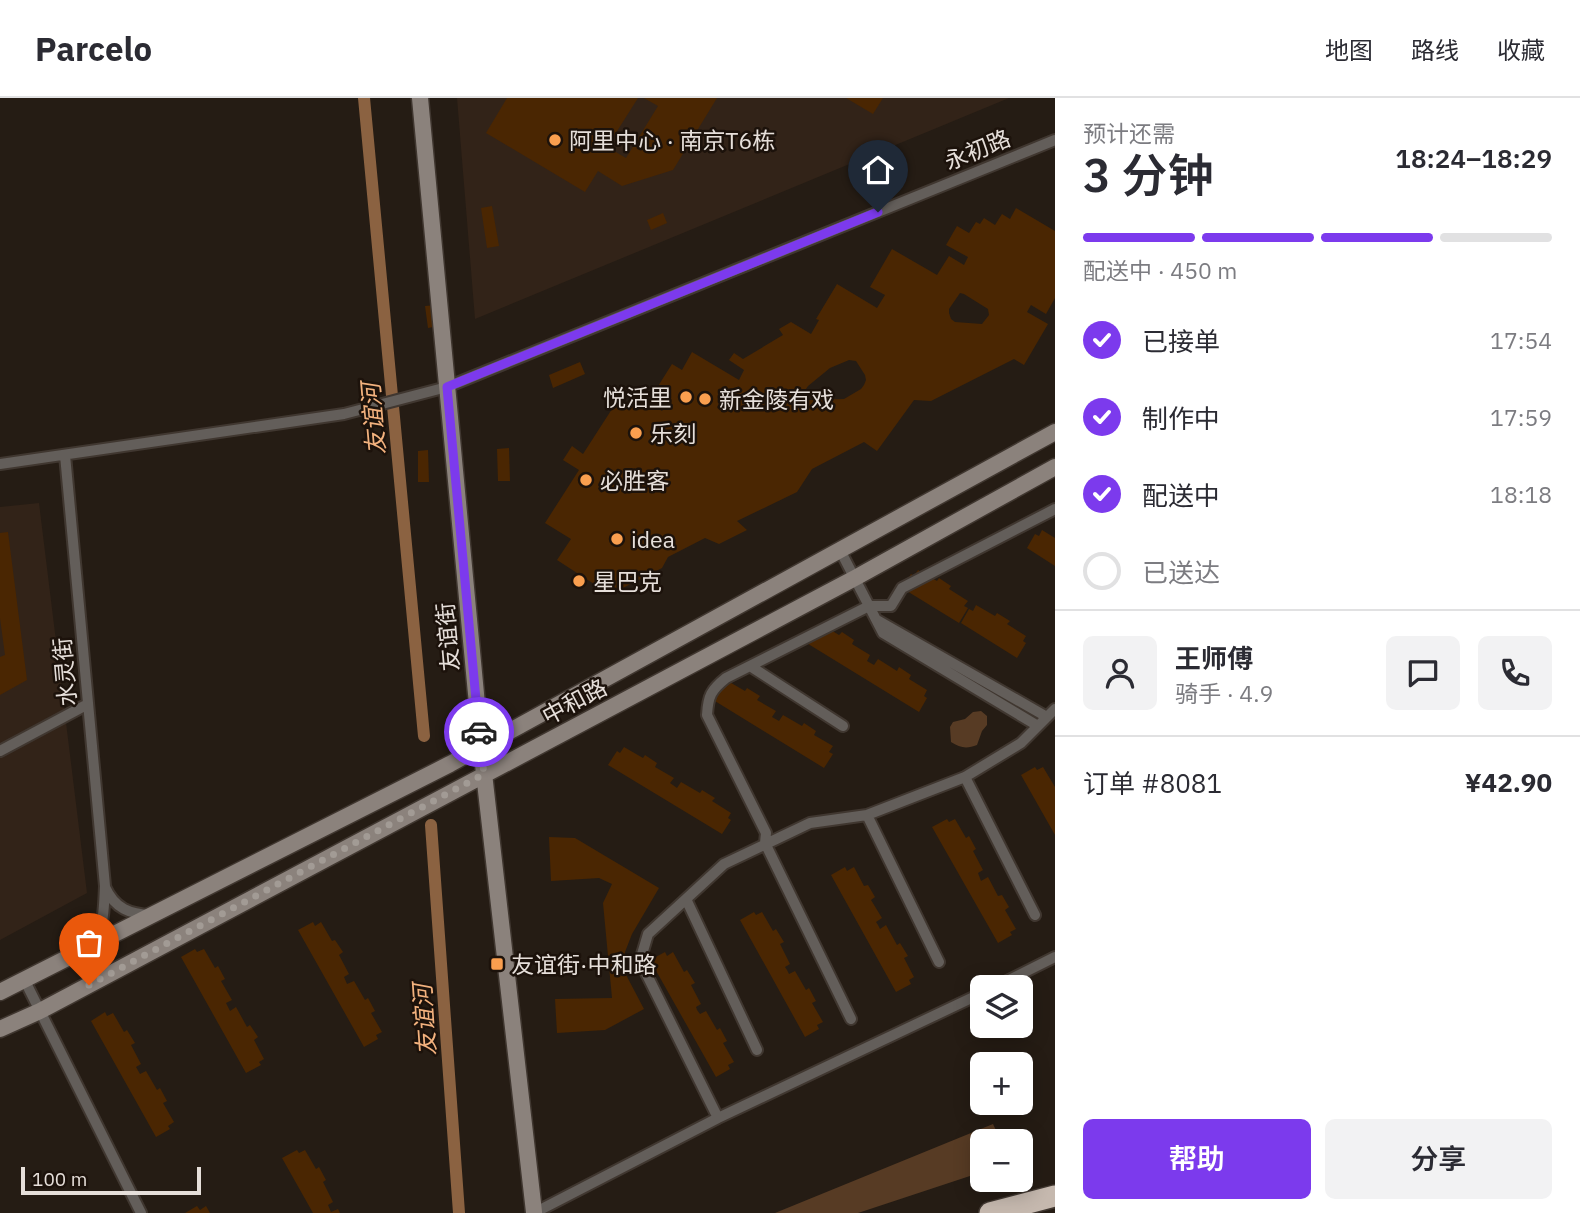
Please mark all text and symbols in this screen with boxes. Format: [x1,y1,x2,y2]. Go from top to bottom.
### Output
text: Parcelo [35,27,152,70]
text: 地图 [1325,34,1373,66]
text: 路线 [1411,34,1459,66]
text: 收藏 [1497,34,1545,66]
text: 预计还需 [1083,118,1175,148]
street label: 永初路 [939,122,1015,176]
place label: 阿里中心 · 南京T6栋 [569,125,775,155]
marker: 阿里中心 · 南京T6栋 [547,132,563,148]
pin [848,140,908,212]
text: 18:24–18:29 [1395,141,1552,175]
text: 3 分钟 [1083,145,1213,205]
icon: home [859,151,897,189]
text: 配送中 · 450 m [1083,255,1237,285]
icon: check [1083,321,1121,359]
text: 已接单 [1142,324,1220,358]
text: 17:54 [1490,325,1552,355]
water label: 友谊河 [354,378,392,456]
place label: 悦活里 [603,382,672,412]
place label: 新金陵有戏 [719,384,834,414]
marker: 悦活里 [678,389,694,405]
marker: 新金陵有戏 [697,391,713,407]
icon: check [1083,398,1121,436]
text: 制作中 [1142,401,1220,435]
text: 17:59 [1490,402,1552,432]
place label: 乐刻 [650,418,696,448]
marker: 乐刻 [628,425,644,441]
place label: 必胜客 [600,465,669,495]
marker: 必胜客 [578,472,594,488]
icon: check [1083,475,1121,513]
text: 配送中 [1142,478,1220,512]
text: 18:18 [1490,479,1552,509]
place label: idea [631,524,675,554]
marker: idea [609,531,625,547]
text: 已送达 [1142,555,1220,589]
place label: 星巴克 [593,566,662,596]
marker: 星巴克 [571,573,587,589]
street label: 友谊街 [429,601,465,673]
street label: 水灵街 [46,636,82,708]
button: person [1083,636,1157,710]
button: chat [1386,636,1460,710]
button: phone [1478,636,1552,710]
text: 王师傅 [1175,641,1253,675]
street label: 中和路 [536,672,612,730]
text: 骑手 · 4.9 [1175,678,1273,708]
courier [444,697,514,767]
icon: car [460,713,498,751]
text: ¥42.90 [1465,765,1552,799]
text: 订单 #8081 [1083,766,1222,800]
pin [59,913,119,985]
icon: bag [70,924,108,962]
place label: 友谊街·中和路 [511,949,657,979]
marker: 友谊街·中和路 [489,956,505,972]
map controls [970,975,1033,1192]
button: layers [970,975,1033,1038]
water label: 友谊河 [405,979,442,1057]
button: + [970,1052,1033,1115]
button: 帮助 [1083,1119,1311,1199]
button: 分享 [1325,1119,1552,1199]
button: − [970,1129,1033,1192]
scale bar [21,1164,201,1196]
text: 100 m [32,1167,87,1191]

